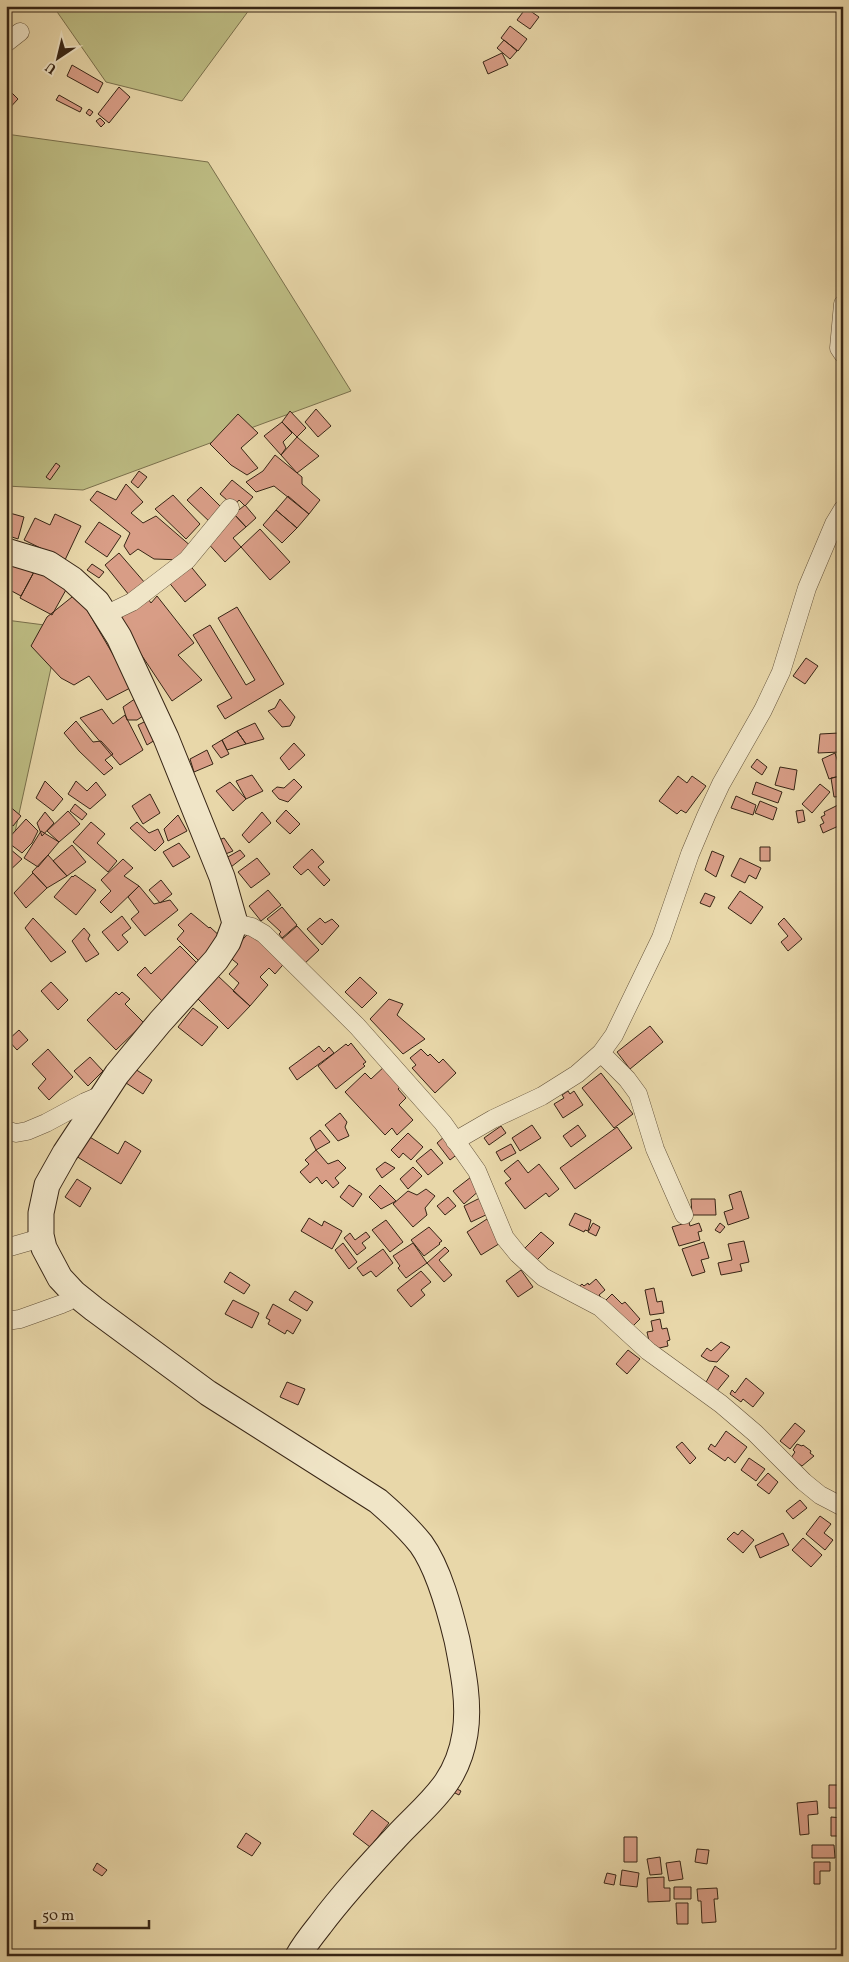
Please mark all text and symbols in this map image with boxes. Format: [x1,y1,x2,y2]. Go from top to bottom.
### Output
north arrow [32,32,82,82]
text: U [42,57,61,78]
scale bar [35,1897,149,1929]
text: 50 m [42,1906,74,1927]

